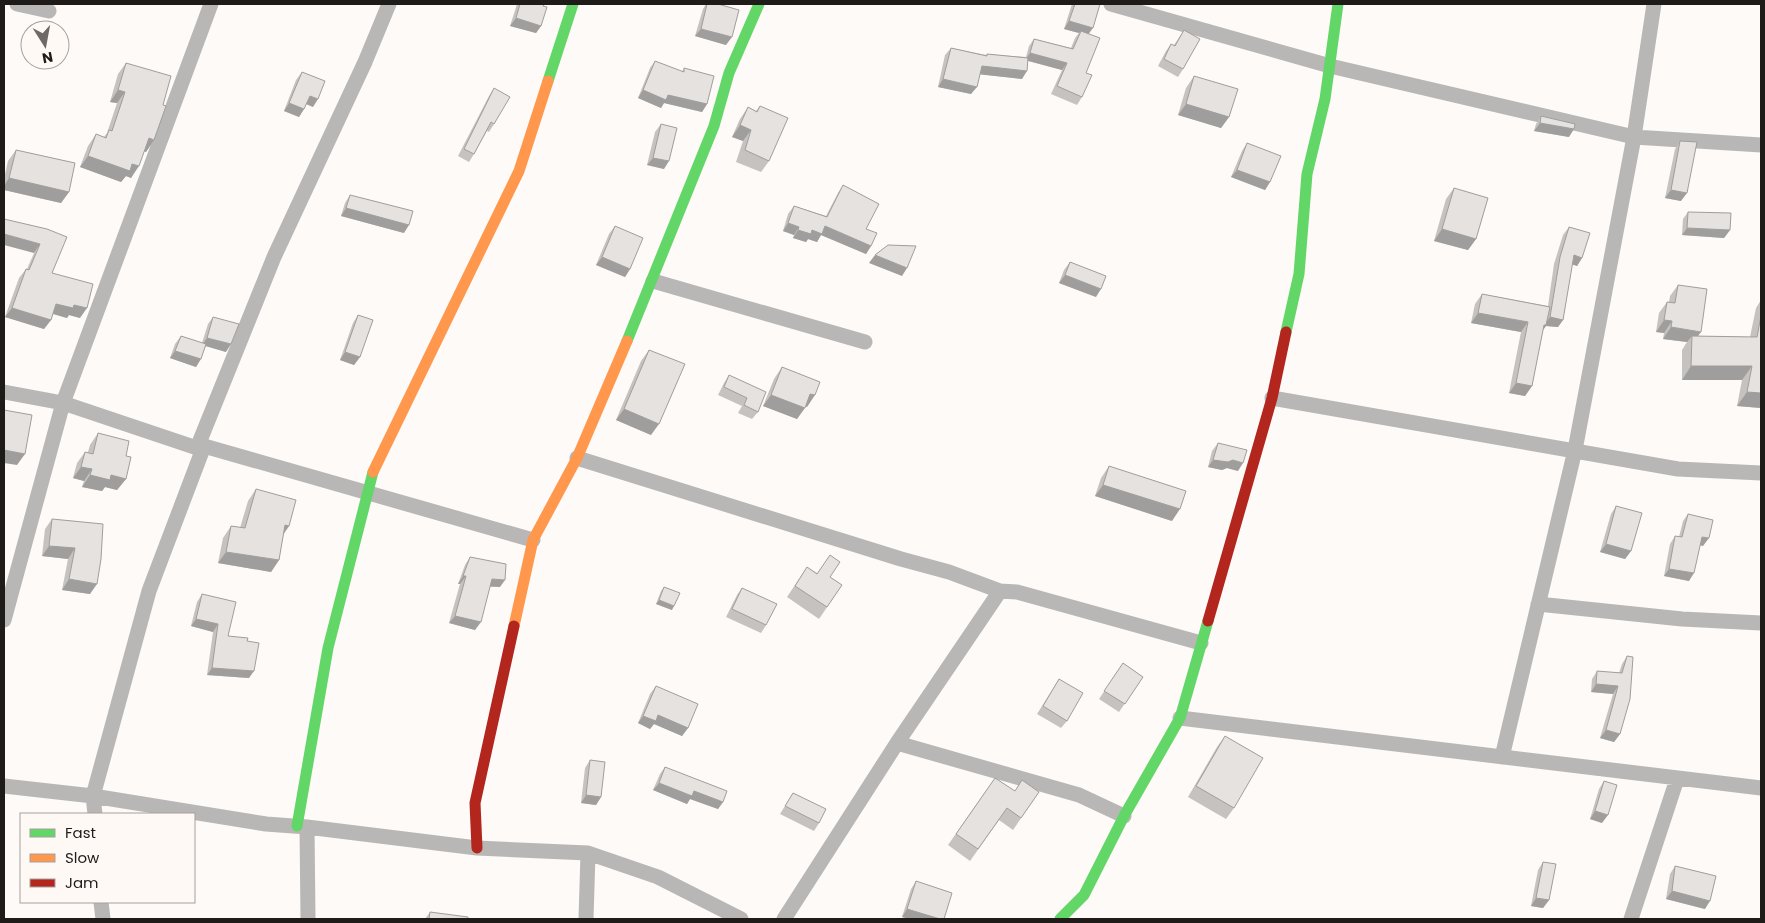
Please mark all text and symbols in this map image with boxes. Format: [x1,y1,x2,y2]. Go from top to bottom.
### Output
north arrow [20,20,70,70]
text: N [40,47,55,69]
legend [20,813,195,903]
text: Fast [65,822,96,843]
text: Slow [65,847,100,868]
text: Jam [65,872,99,893]

